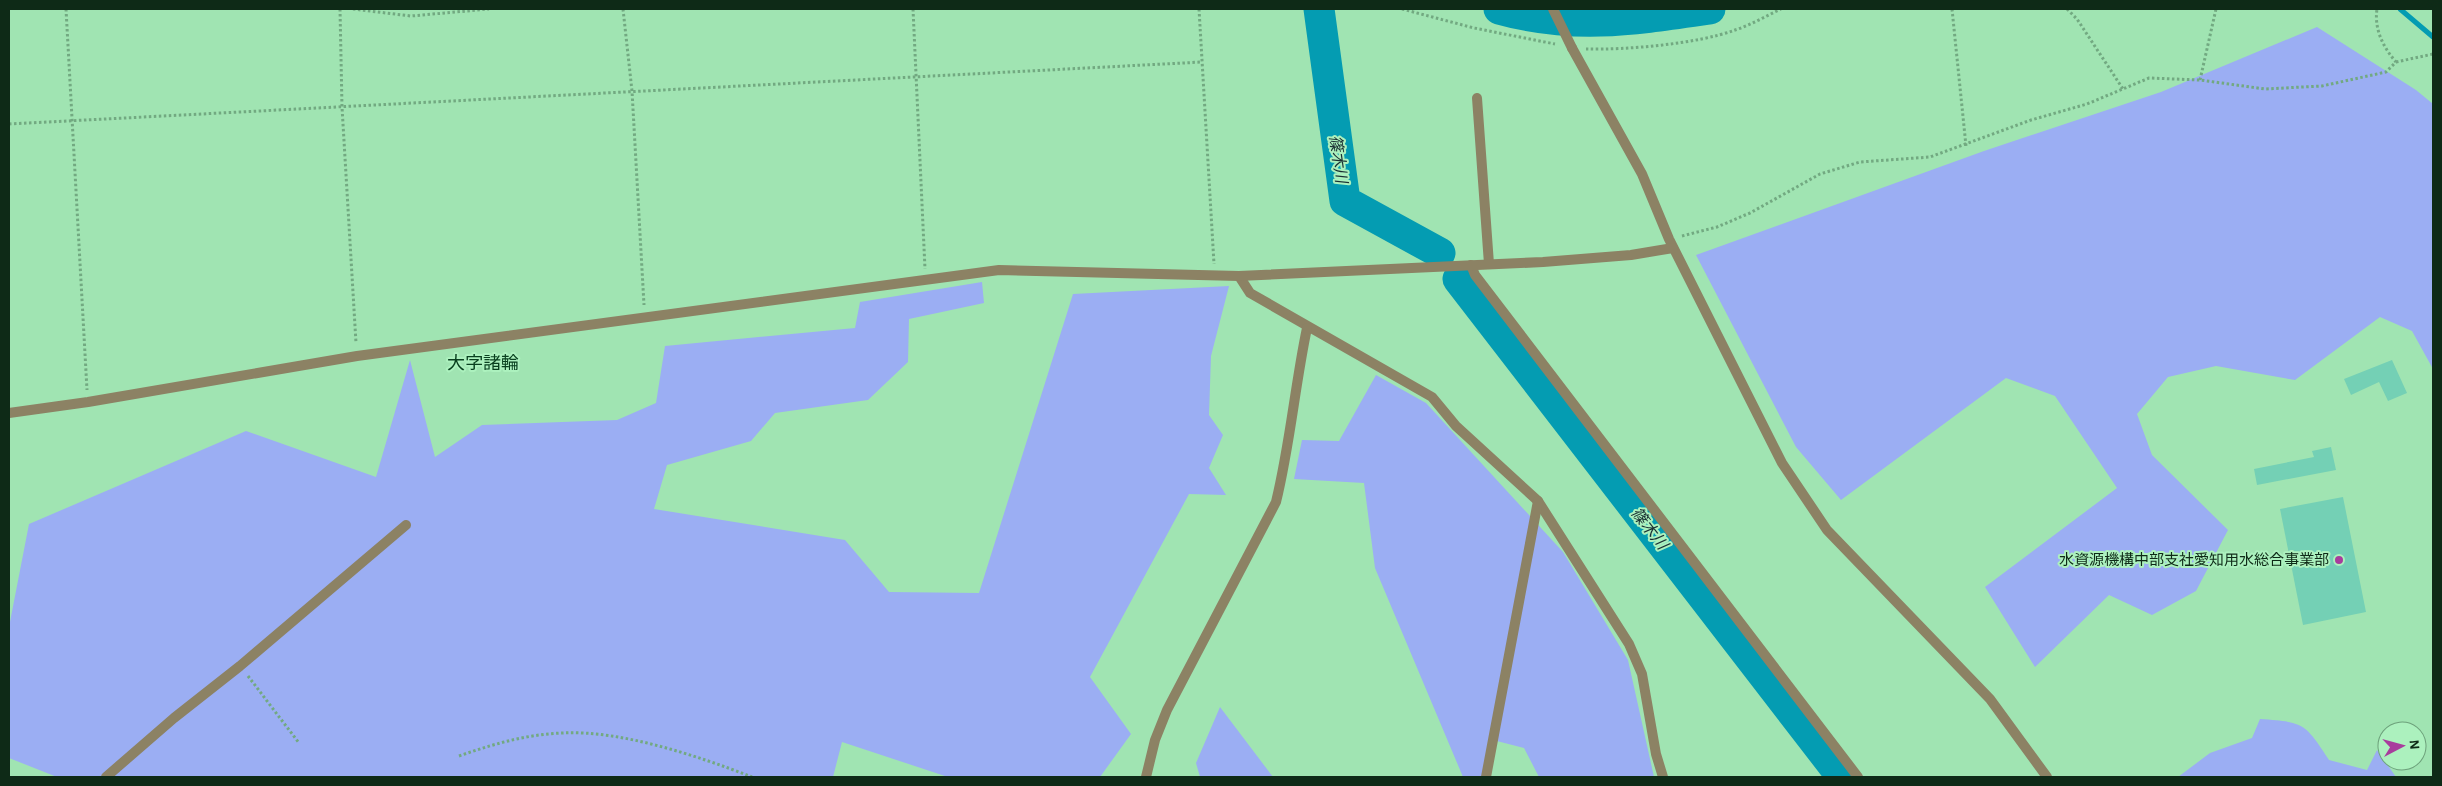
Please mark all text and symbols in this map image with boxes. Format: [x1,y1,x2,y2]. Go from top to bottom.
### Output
water label: 篠木川 [1327,134,1351,186]
district label: 大字諸輪 [447,353,519,373]
water label: 篠木川 [1628,504,1672,554]
place label: 水資源機構中部支社愛知用水総合事業部 [2059,551,2329,568]
marker: 水資源機構中部支社愛知用水総合事業部 [2333,554,2345,566]
north arrow [2377,721,2427,771]
text: N [2406,739,2421,750]

